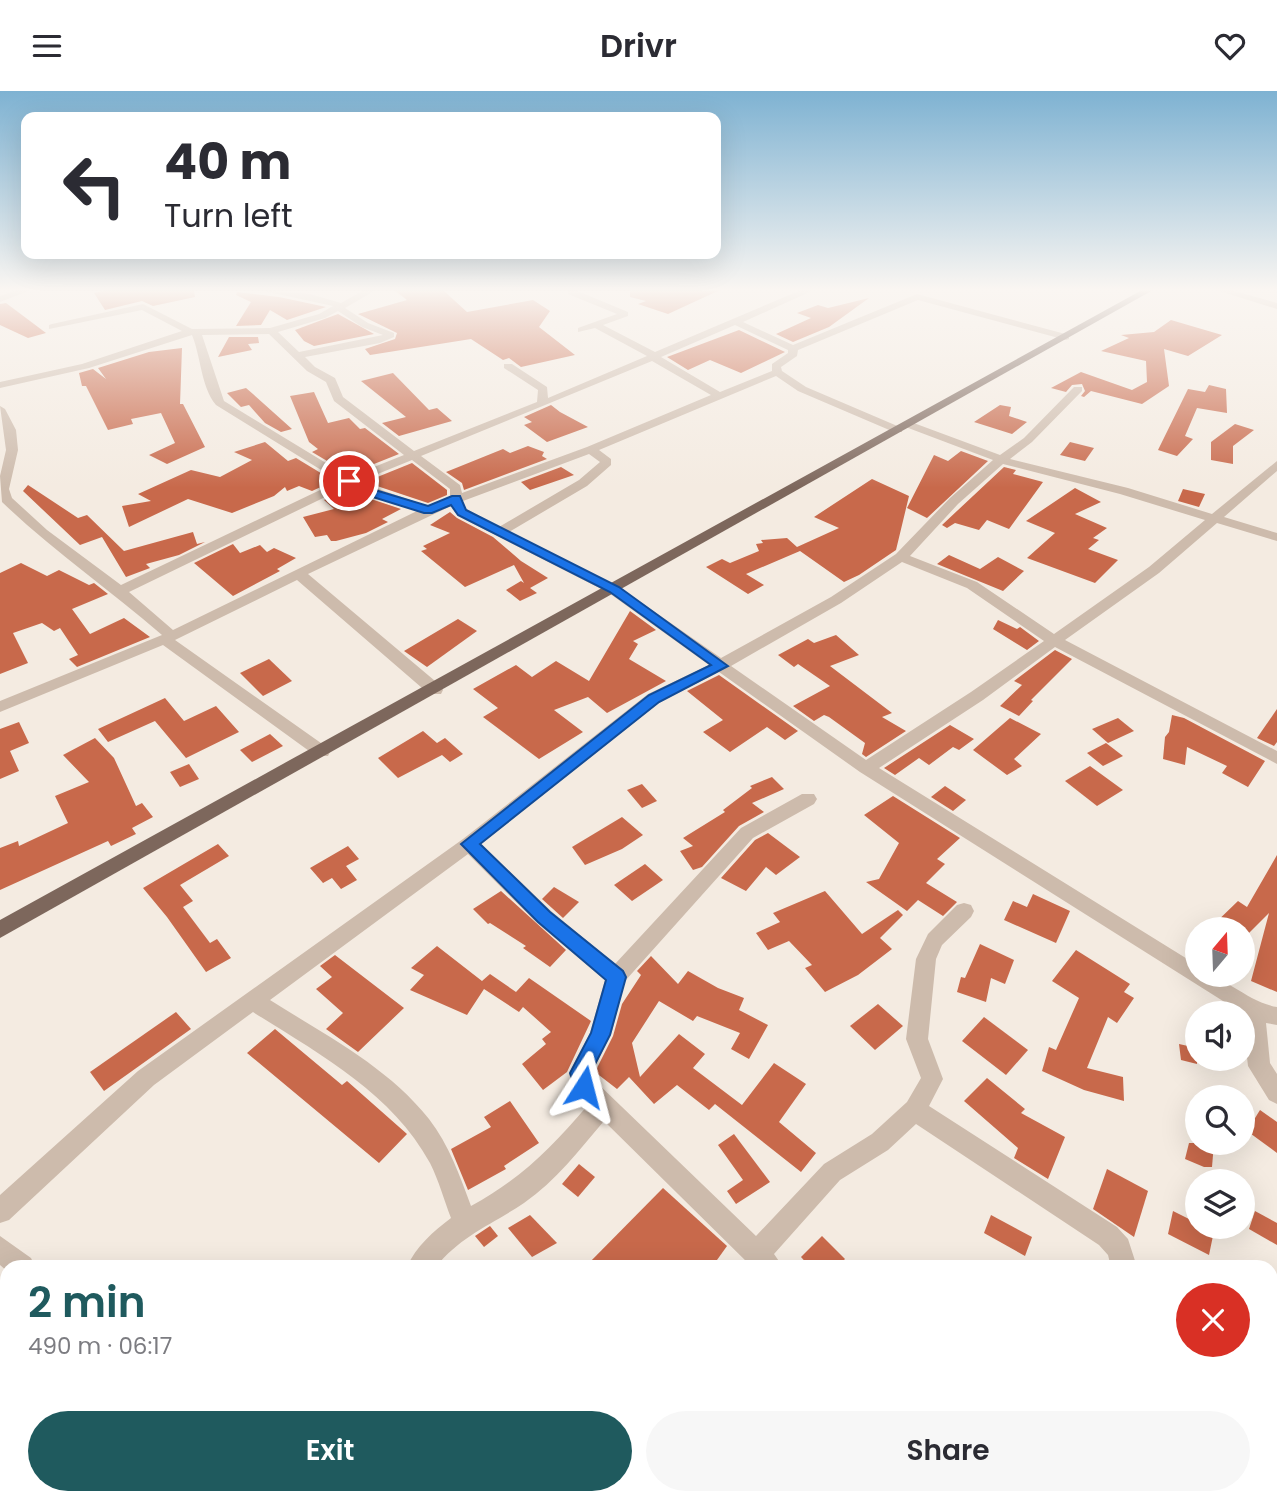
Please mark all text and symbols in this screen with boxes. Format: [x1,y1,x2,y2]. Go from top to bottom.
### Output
text: Drivr [600,23,677,68]
icon: menu [28,27,66,65]
icon: heart [1211,27,1249,65]
text: 40 m [164,128,291,196]
icon: left [49,140,140,231]
text: Turn left [164,193,293,238]
pin [319,451,379,511]
icon: arrive [330,462,368,500]
north arrow [1185,917,1255,987]
map controls [1185,917,1255,1239]
button: sound [1185,1001,1255,1071]
position arrow [547,1050,621,1124]
button: search [1185,1085,1255,1155]
button: layers [1185,1169,1255,1239]
text: 2 min [28,1273,146,1332]
button: close [1176,1283,1250,1357]
text: 490 m · 06:17 [28,1330,172,1362]
button: Exit [28,1411,632,1491]
button: Share [646,1411,1250,1491]

